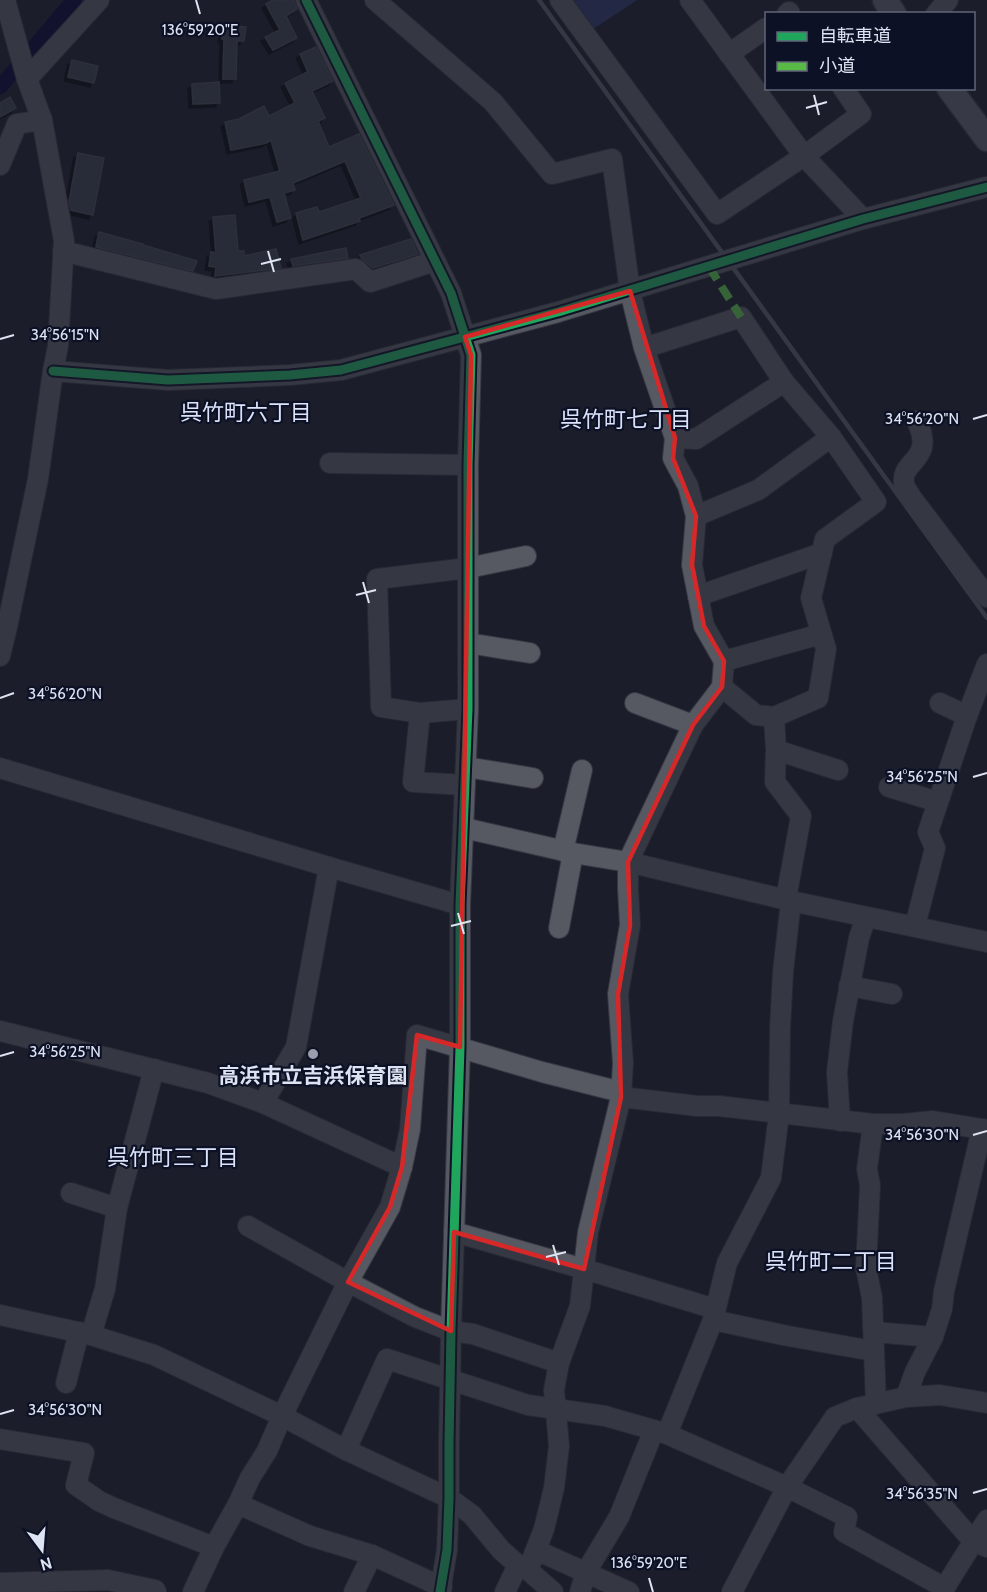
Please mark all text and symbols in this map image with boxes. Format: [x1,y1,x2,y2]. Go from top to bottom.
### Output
legend [765,12,975,90]
text: 136°59'20"E [162,21,238,39]
text: 自転車道 [819,25,891,47]
text: 小道 [819,55,855,77]
text: 34°56'15"N [31,326,99,344]
district label: 呉竹町六丁目 [180,399,312,426]
district label: 呉竹町七丁目 [560,406,692,433]
text: 34°56'20"N [885,410,959,428]
text: 34°56'20"N [28,685,102,703]
text: 34°56'25"N [886,768,958,786]
text: 34°56'25"N [29,1043,101,1061]
marker: 高浜市立吉浜保育園 [306,1047,320,1061]
place label: 高浜市立吉浜保育園 [219,1063,408,1088]
text: 34°56'30"N [885,1126,959,1144]
district label: 呉竹町三丁目 [107,1144,239,1171]
district label: 呉竹町二丁目 [765,1248,897,1275]
text: 34°56'30"N [28,1401,102,1419]
text: 34°56'35"N [886,1485,958,1503]
north arrow [12,1520,72,1580]
text: N [38,1553,54,1575]
text: 136°59'20"E [611,1554,687,1572]

